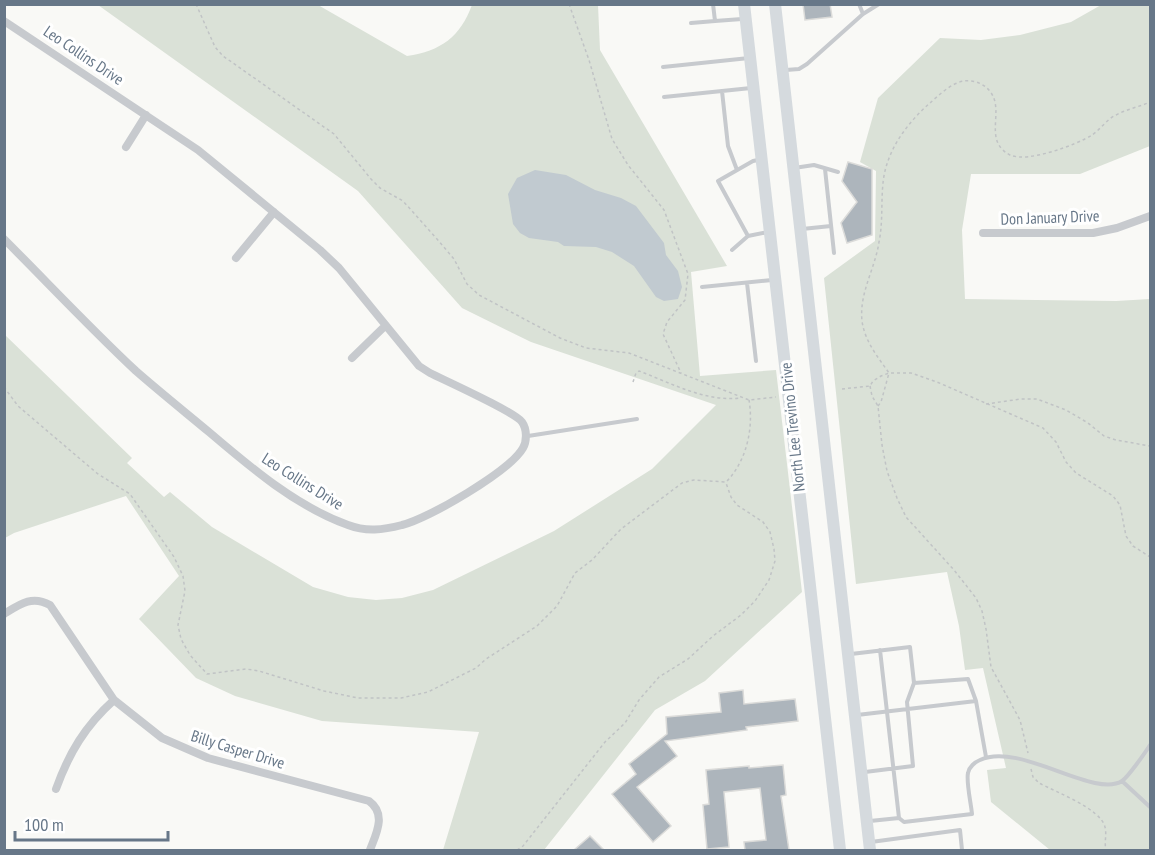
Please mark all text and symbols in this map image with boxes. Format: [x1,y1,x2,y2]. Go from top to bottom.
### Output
street label: Leo Collins Drive [40,21,128,89]
street label: Don January Drive [1000,205,1100,229]
street label: North Lee Trevino Drive [775,361,809,493]
street label: Leo Collins Drive [259,448,347,514]
street label: Billy Casper Drive [189,725,287,773]
scale bar [15,804,168,842]
text: 100 m [24,813,64,836]

